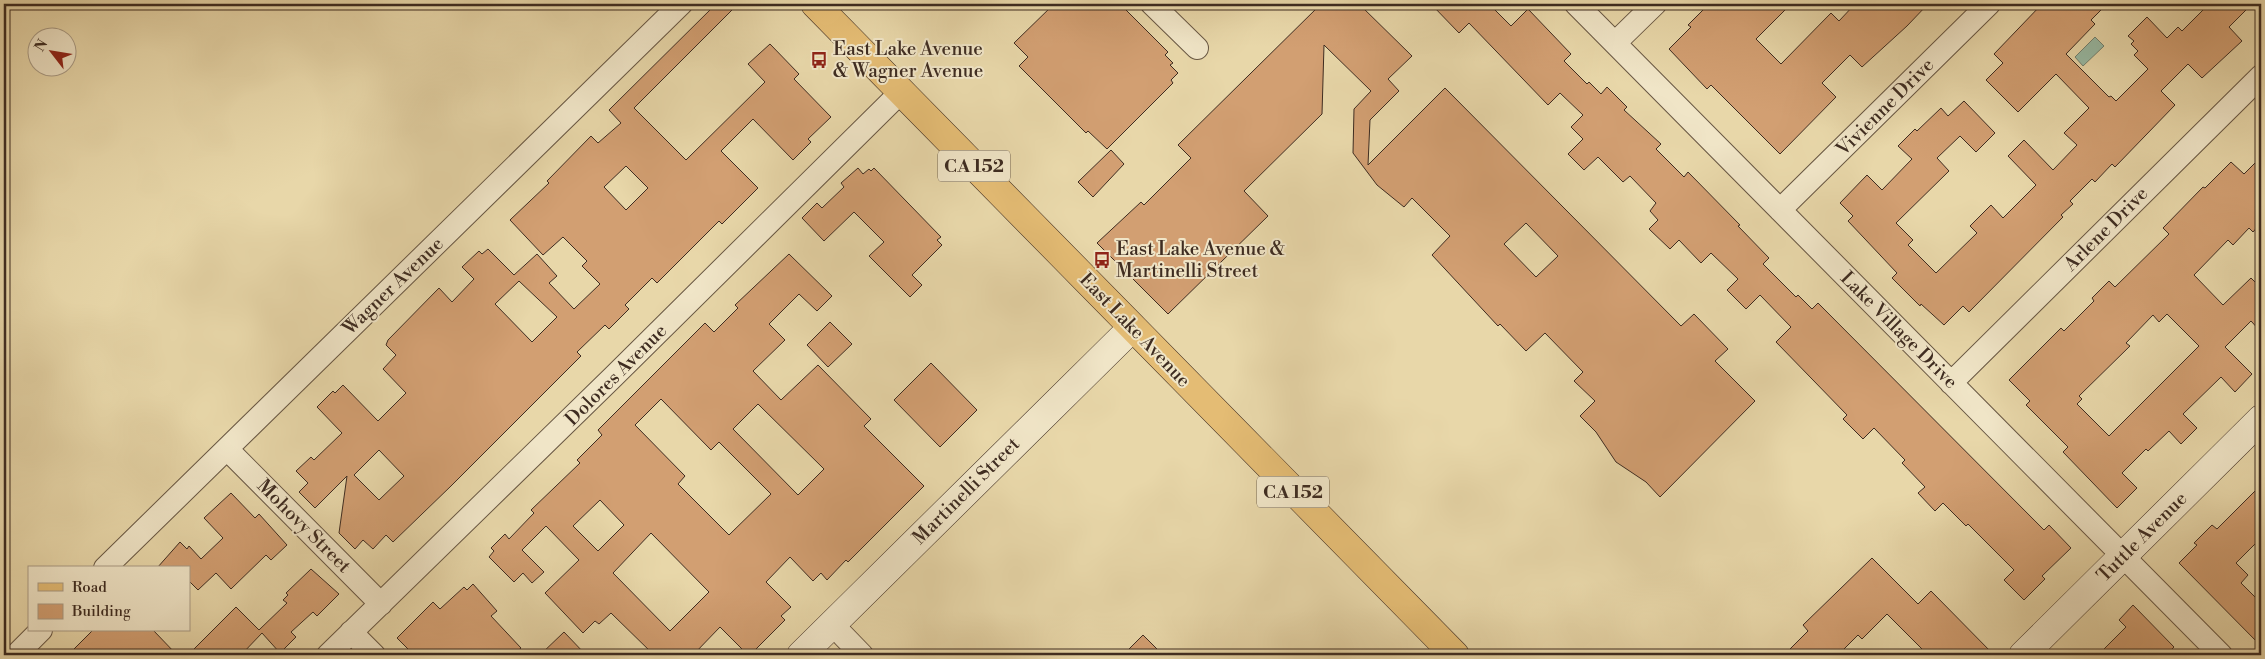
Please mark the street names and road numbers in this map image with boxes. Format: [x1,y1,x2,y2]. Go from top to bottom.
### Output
street label: Vivienne Drive [1830,53,1939,162]
road number: CA 152 [938,150,1010,182]
street label: Arlene Drive [2058,182,2153,277]
street label: Wagner Avenue [337,232,449,341]
street label: Lake Village Drive [1835,266,1963,394]
street label: East Lake Avenue [1074,268,1196,392]
street label: Dolores Avenue [560,319,672,431]
street label: Martinelli Street [907,432,1025,550]
street label: Mohovy Street [252,474,356,578]
road number: CA 152 [1257,477,1329,508]
street label: Tuttle Avenue [2092,487,2192,587]

